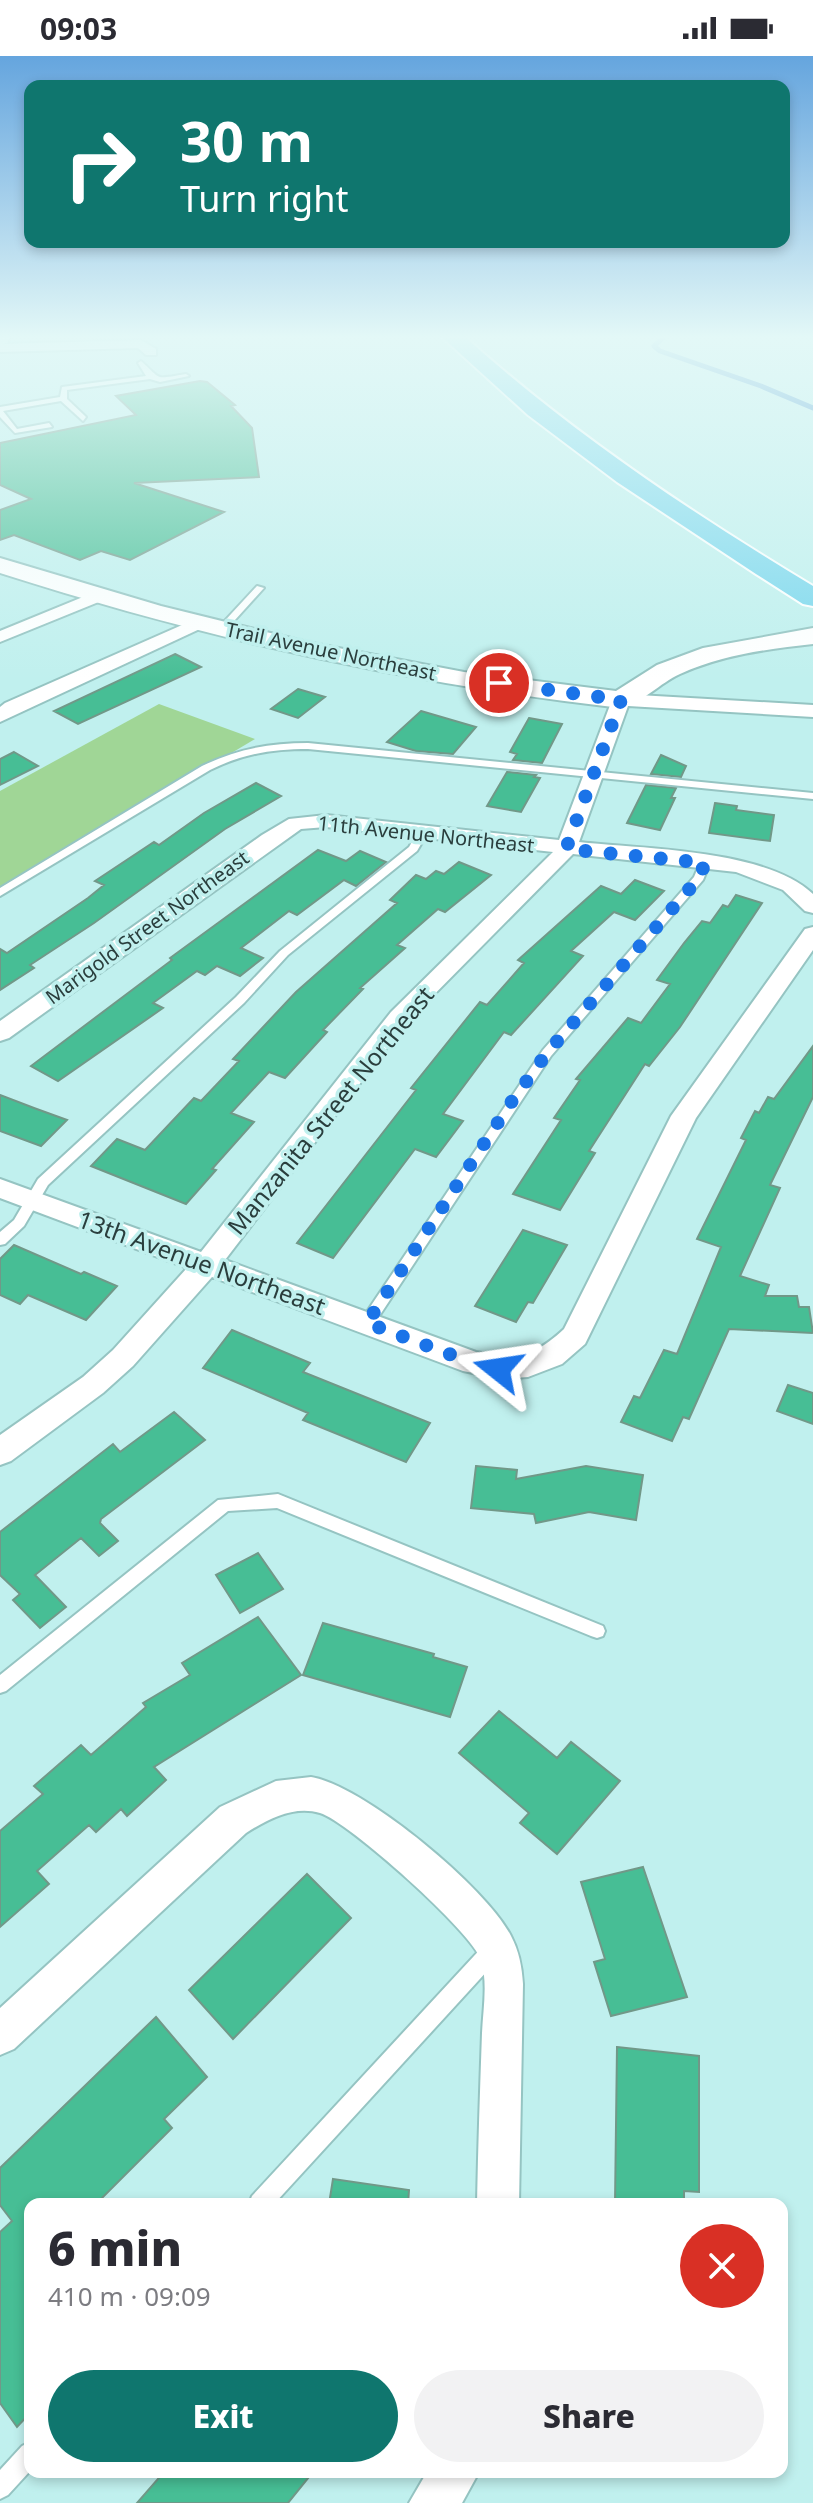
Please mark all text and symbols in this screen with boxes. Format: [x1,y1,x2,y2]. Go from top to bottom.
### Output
text: 09:03 [40,8,117,49]
text: 30 m [180,102,313,178]
icon: right [48,112,152,216]
text: Turn right [180,174,348,223]
street label: Trail Avenue Northeast [223,615,439,687]
pin [465,649,533,717]
icon: arrive [477,661,521,705]
street label: 11th Avenue Northeast [316,809,536,859]
street label: Marigold Street Northeast [40,844,254,1010]
street label: Manzanita Street Northeast [219,979,441,1241]
street label: 13th Avenue Northeast [74,1202,331,1322]
position arrow [456,1327,540,1411]
text: 6 min [48,2215,182,2280]
button: close [680,2224,764,2308]
text: 410 m · 09:09 [48,2278,211,2314]
button: Exit [48,2370,398,2462]
button: Share [414,2370,764,2462]

